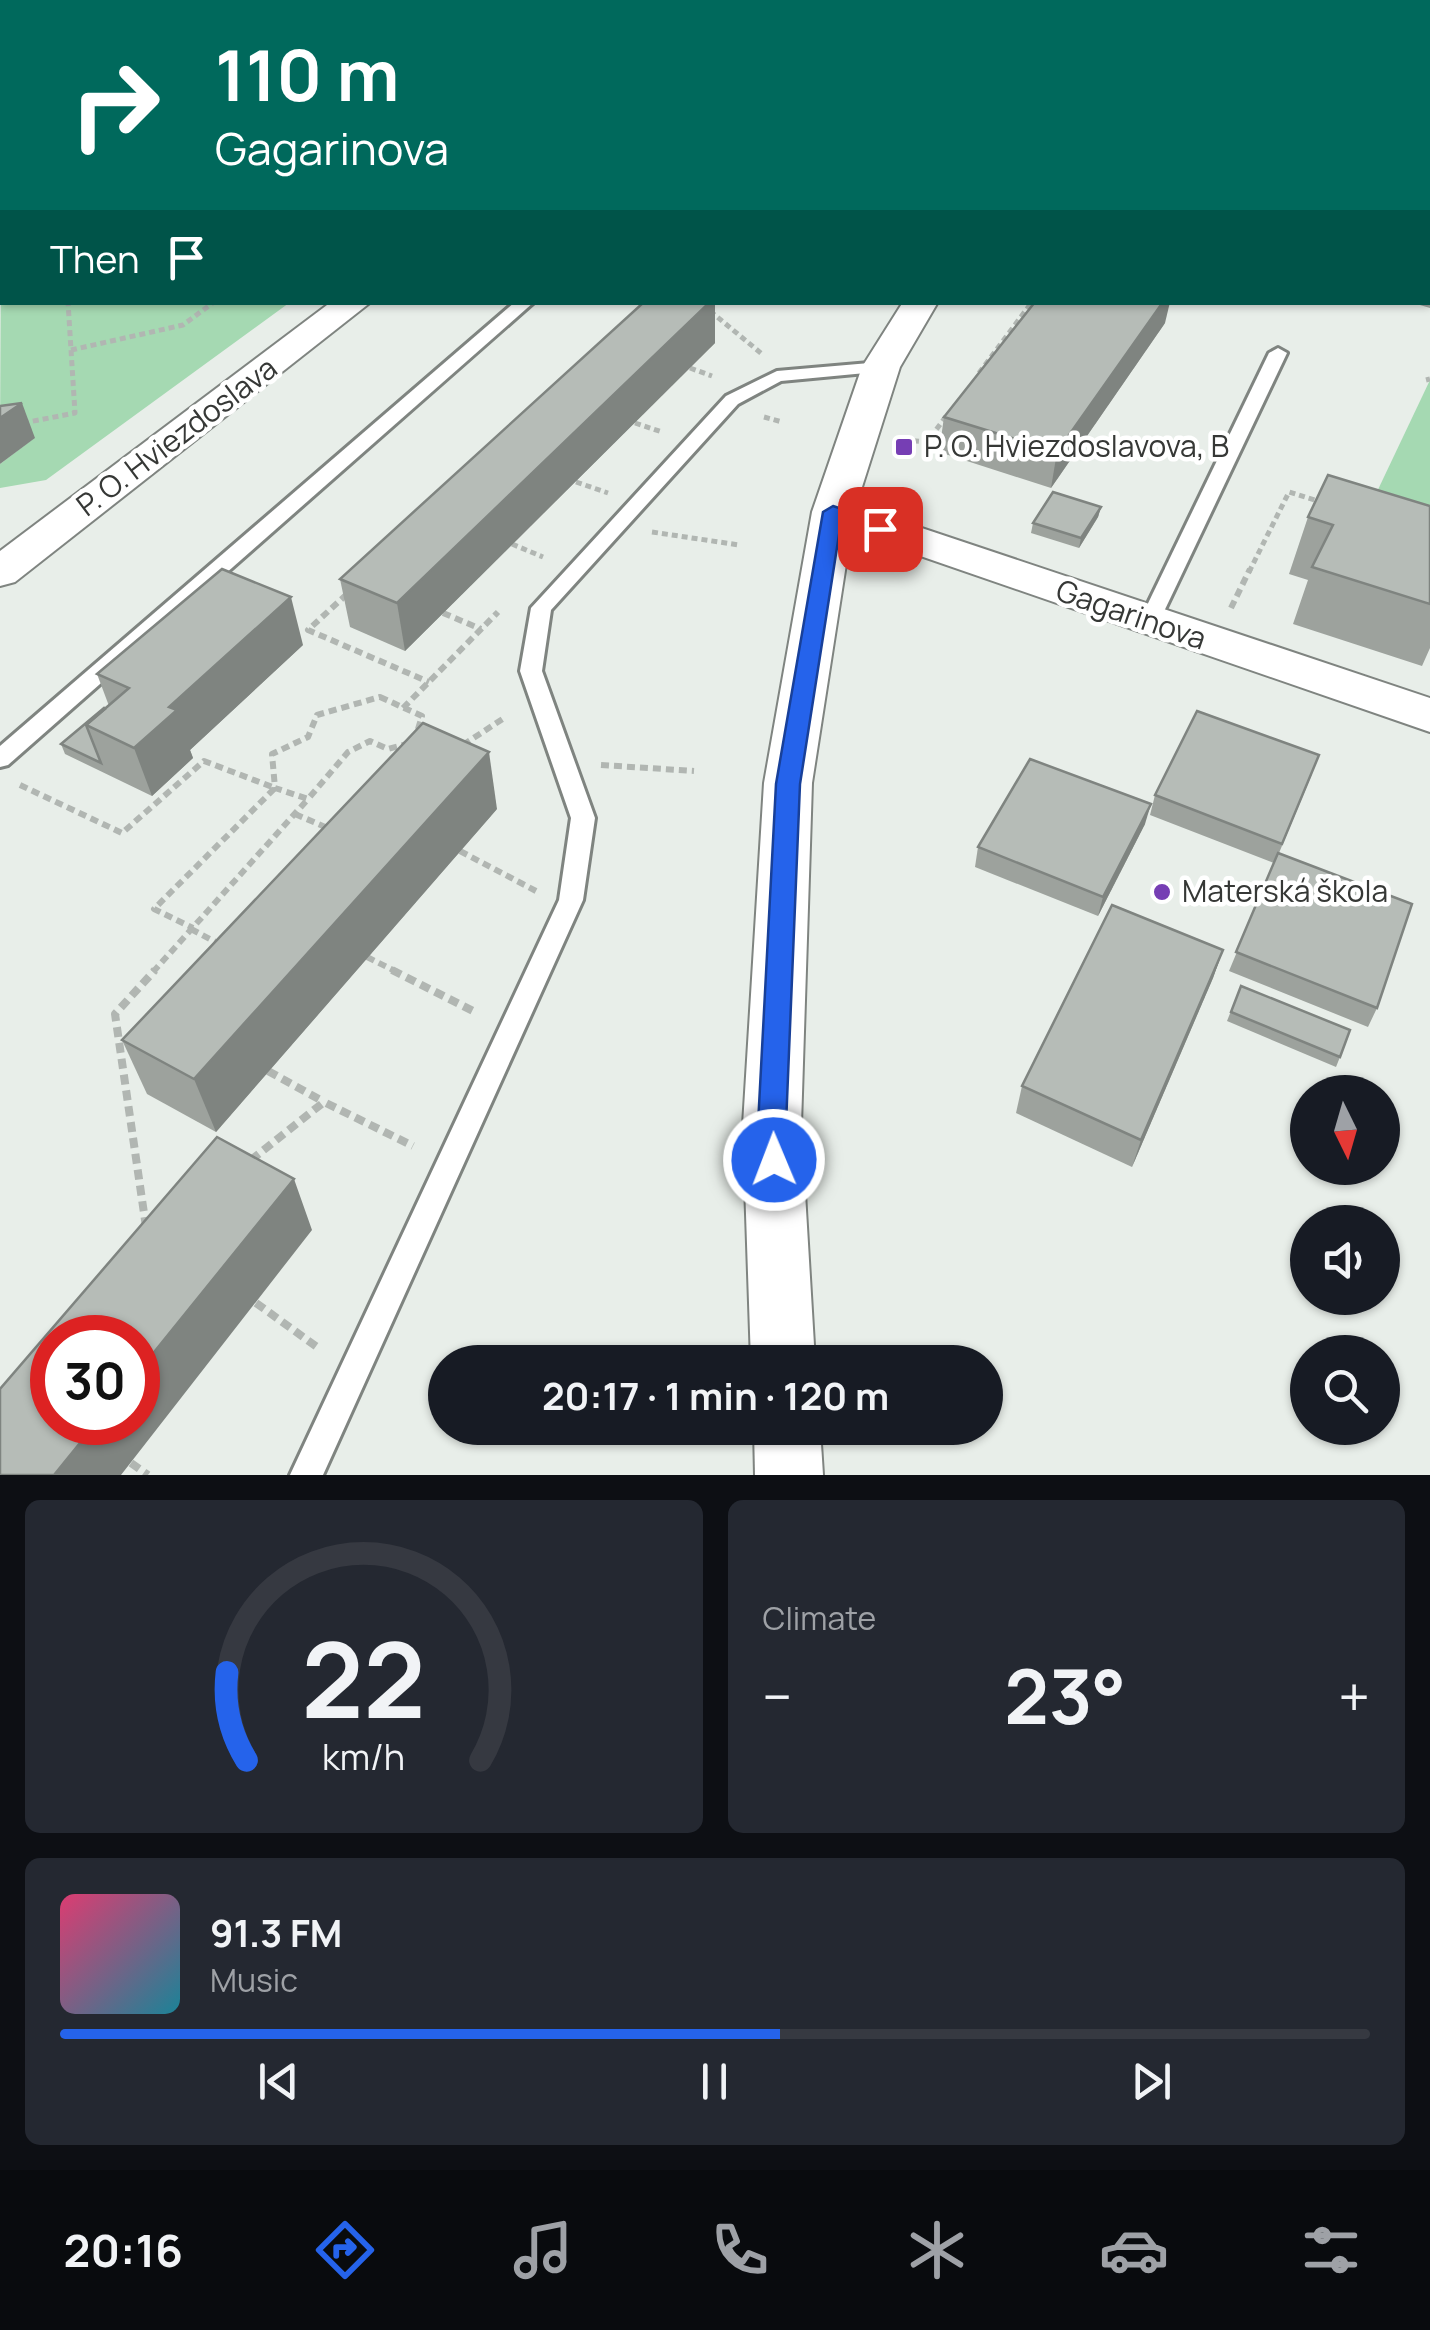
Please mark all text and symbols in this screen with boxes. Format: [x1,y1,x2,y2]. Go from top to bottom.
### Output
text: 110 m [215,26,399,122]
icon: right [50,40,180,170]
text: Gagarinova [215,117,449,179]
icon: arrive [159,230,214,285]
text: Then [50,232,139,284]
street label: P. O. Hviezdoslava [68,347,285,525]
place label: P. O. Hviezdoslavova, B [924,425,1229,466]
marker: P. O. Hviezdoslavova, B [893,436,915,458]
pin [838,487,923,572]
icon: arrive [853,502,908,557]
street label: Gagarinova [1051,569,1212,658]
place label: Materská škola [1182,870,1388,911]
marker: Materská škola [1151,881,1173,903]
north arrow [1290,1075,1400,1185]
map controls [1290,1075,1400,1445]
position arrow [722,1108,826,1212]
button: sound [1290,1205,1400,1315]
speed limit sign: 30 [30,1315,160,1445]
button: search [1290,1335,1400,1445]
text: 20:17 · 1 min · 120 m [542,1369,889,1421]
text: Climate [763,1596,876,1640]
text: 22 [302,1607,426,1749]
text: 23° [1004,1644,1126,1747]
text: − [763,1658,792,1734]
text: + [1338,1658,1370,1734]
text: km/h [322,1732,405,1781]
text: 91.3 FM [210,1906,342,1958]
text: Music [210,1958,298,2002]
icon: previous [251,2054,306,2109]
icon: pause [687,2054,742,2109]
icon: next [1124,2054,1179,2109]
icon: directions [310,2215,380,2285]
icon: music [508,2215,578,2285]
icon: phone [705,2215,775,2285]
icon: climate [902,2215,972,2285]
icon: car [1099,2215,1169,2285]
icon: filters [1296,2215,1366,2285]
text: 20:16 [64,2219,183,2281]

